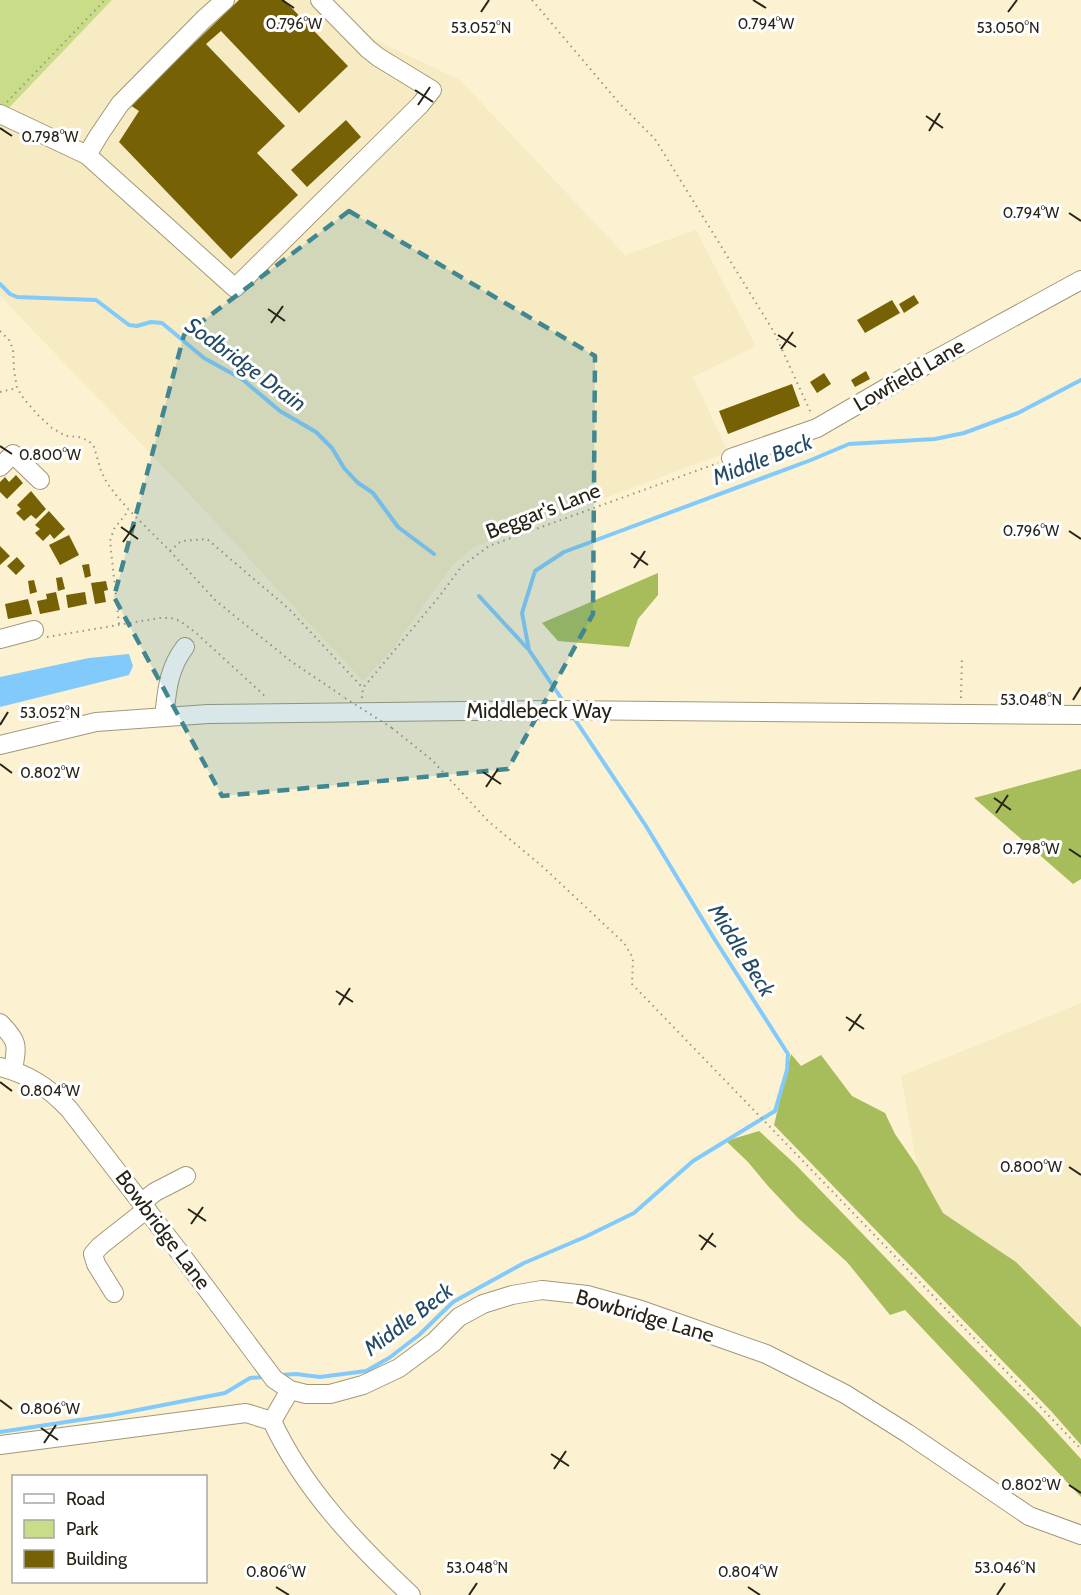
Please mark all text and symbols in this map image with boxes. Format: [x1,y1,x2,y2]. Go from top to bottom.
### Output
text: 0.796°W [266,15,323,33]
text: 0.794°W [738,15,795,33]
text: 53.052°N [451,19,511,37]
text: 53.050°N [976,19,1040,37]
text: 0.798°W [21,128,79,146]
text: 0.794°W [1003,204,1060,222]
water label: Sodbridge Drain [180,312,311,417]
street label: Lowfield Lane [849,333,969,416]
water label: Middle Beck [708,428,816,491]
text: 0.800°W [19,446,82,464]
street label: Beggar's Lane [482,477,604,544]
text: 0.796°W [1003,522,1060,540]
text: 53.048°N [1000,691,1062,709]
street label: Middlebeck Way [466,698,612,723]
text: 53.052°N [20,704,80,722]
text: 0.802°W [20,764,80,782]
text: 0.798°W [1002,840,1060,858]
water label: Middle Beck [702,898,781,1002]
text: 0.804°W [20,1082,81,1100]
text: 0.800°W [1000,1158,1063,1176]
street label: Bowbridge Lane [110,1165,216,1294]
water label: Middle Beck [358,1277,459,1362]
street label: Bowbridge Lane [573,1284,717,1347]
text: 0.806°W [20,1400,81,1418]
legend [12,1475,207,1583]
text: 0.802°W [1001,1476,1061,1494]
text: Road [66,1488,105,1510]
text: Park [66,1518,99,1540]
text: Building [66,1548,128,1570]
text: 53.048°N [446,1559,508,1577]
text: 53.046°N [974,1559,1036,1577]
text: 0.806°W [246,1563,307,1581]
text: 0.804°W [718,1563,779,1581]

